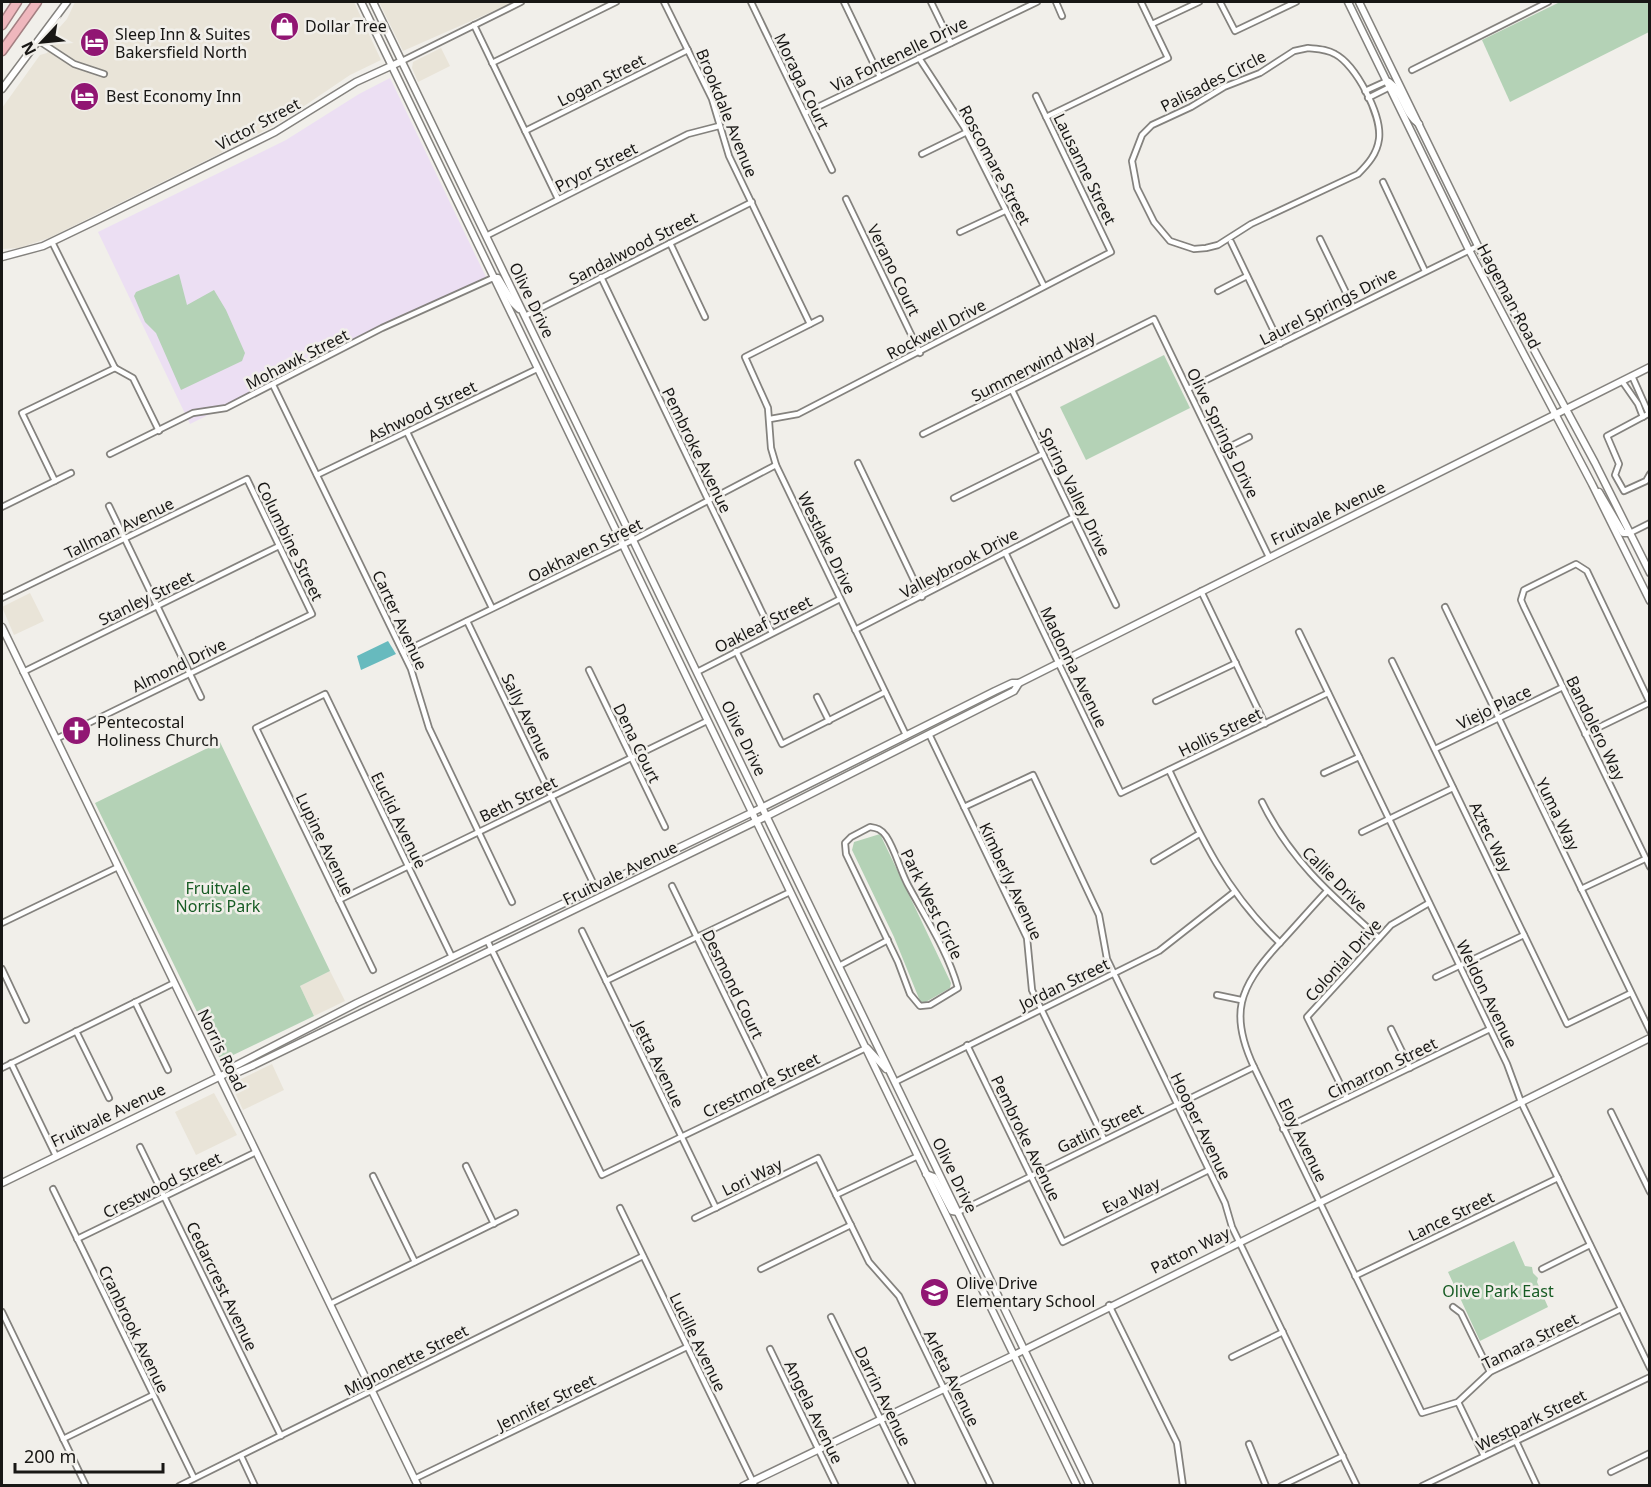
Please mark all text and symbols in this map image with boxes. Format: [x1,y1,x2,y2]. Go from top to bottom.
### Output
shop icon: Dollar Tree [268,10,300,42]
street label: Via Fontenelle Drive [827,11,971,97]
north arrow [12,12,72,72]
place label: Dollar Tree [305,15,387,37]
place label: Sleep Inn & Suites Bakersfield North [115,23,250,63]
hotel icon: Sleep Inn & Suites Bakersfield North [78,27,110,59]
street label: Moraga Court [769,29,835,133]
text: N [16,38,41,59]
street label: Brookdale Avenue [691,45,763,181]
street label: Palisades Circle [1157,45,1269,117]
street label: Logan Street [553,48,649,112]
hotel icon: Best Economy Inn [69,80,101,112]
place label: Best Economy Inn [106,85,241,107]
street label: Victor Street [212,93,304,155]
street label: Roscomare Street [954,101,1036,229]
street label: Lausanne Street [1048,110,1122,229]
street label: Pryor Street [551,137,641,197]
street label: Sandalwood Street [565,206,701,290]
street label: Verano Court [862,221,926,320]
street label: Hageman Road [1472,240,1546,352]
street label: Olive Drive [504,258,560,342]
street label: Laurel Springs Drive [1256,262,1400,350]
street label: Rockwell Drive [883,294,989,364]
street label: Mohawk Street [242,323,353,394]
street label: Summerwind Way [967,325,1100,407]
street label: Olive Springs Drive [1182,364,1264,502]
street label: Ashwood Street [364,375,480,447]
street label: Pembroke Avenue [657,383,737,517]
street label: Spring Valley Drive [1034,424,1116,560]
street label: Fruitvale Avenue [1267,476,1389,550]
street label: Columbine Street [252,478,329,605]
street label: Westlake Drive [793,488,861,598]
street label: Tallman Avenue [61,492,177,564]
street label: Oakhaven Street [524,513,646,587]
street label: Valleybrook Drive [896,523,1022,603]
street label: Stanley Street [95,565,197,631]
street label: Carter Avenue [367,567,433,673]
street label: Oakleaf Street [711,590,816,658]
street label: Madonna Avenue [1035,603,1113,731]
street label: Almond Drive [128,633,230,697]
street label: Sally Avenue [496,670,558,764]
street label: Bandolero Way [1561,672,1631,785]
street label: Viejo Place [1453,680,1535,734]
street label: Olive Drive [716,696,772,780]
street label: Dena Court [608,700,666,787]
street label: Hollis Street [1175,702,1266,762]
place label: Pentecostal Holiness Church [97,711,219,751]
church icon: Pentecostal Holiness Church [60,715,92,747]
street label: Euclid Avenue [366,768,432,872]
street label: Beth Street [475,771,561,827]
street label: Yuma Way [1531,774,1585,855]
street label: Lupine Avenue [291,789,359,899]
street label: Aztec Way [1464,798,1518,877]
street label: Kimberly Avenue [974,819,1048,943]
street label: Fruitvale Avenue [559,836,681,910]
street label: Callie Drive [1297,841,1373,917]
street label: Park West Circle [896,845,968,963]
park label: Fruitvale Norris Park [176,877,261,917]
street label: Colonial Drive [1300,914,1386,1006]
street label: Desmond Court [697,926,769,1042]
street label: Weldon Avenue [1451,936,1523,1052]
street label: Jordan Street [1013,953,1113,1016]
street label: Norris Road [193,1005,251,1095]
street label: Jetta Avenue [628,1015,690,1111]
street label: Cimarron Street [1323,1032,1441,1104]
street label: Crestmore Street [699,1047,823,1123]
street label: Hooper Avenue [1165,1069,1237,1183]
street label: Pembroke Avenue [986,1071,1066,1205]
street label: Fruitvale Avenue [47,1078,169,1152]
street label: Eloy Avenue [1273,1094,1333,1186]
street label: Gatlin Street [1053,1098,1147,1158]
street label: Olive Drive [927,1133,983,1217]
street label: Crestwood Street [99,1147,225,1223]
street label: Lori Way [718,1153,787,1201]
street label: Eva Way [1098,1171,1164,1218]
street label: Lance Street [1404,1186,1498,1246]
street label: Cedarcrest Avenue [181,1218,263,1354]
street label: Patton Way [1147,1221,1234,1279]
street label: Cranbrook Avenue [94,1261,174,1397]
place label: Olive Drive Elementary School [956,1272,1095,1312]
school or university icon: Olive Drive Elementary School [919,1276,951,1308]
park label: Olive Park East [1442,1280,1554,1302]
street label: Lucille Avenue [665,1289,731,1395]
street label: Tamara Street [1478,1307,1582,1375]
street label: Mignonette Street [340,1319,472,1401]
street label: Arleta Avenue [919,1326,985,1430]
street label: Darrin Avenue [849,1343,917,1449]
street label: Angela Avenue [779,1357,849,1467]
street label: Jennifer Street [491,1369,599,1436]
street label: Westpark Street [1472,1384,1590,1456]
scale bar [15,1436,164,1474]
text: 200 m [24,1444,76,1468]

